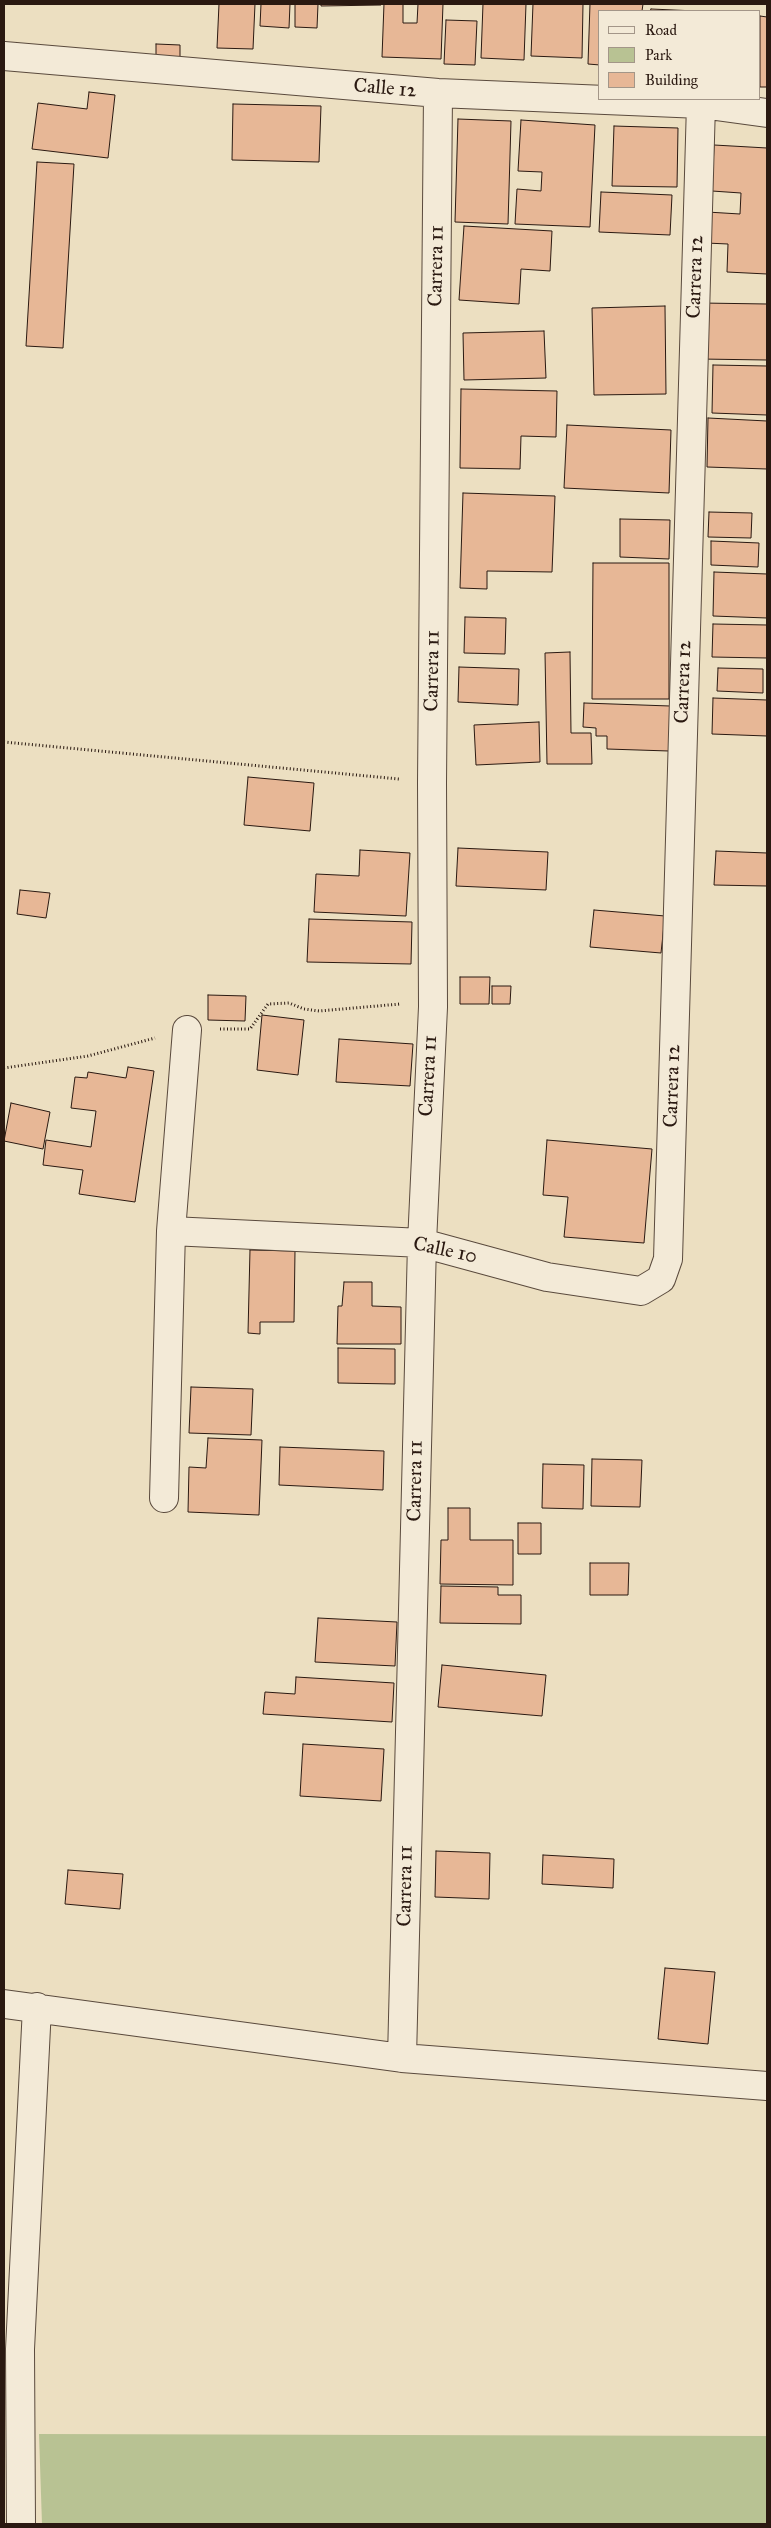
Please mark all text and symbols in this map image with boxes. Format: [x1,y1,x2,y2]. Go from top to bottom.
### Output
legend [598,10,761,100]
text: Road [645,21,677,39]
text: Park [645,46,672,64]
text: Building [645,71,698,89]
street label: Calle 12 [352,74,418,104]
street label: Carrera 11 [424,225,450,307]
street label: Carrera 12 [683,235,709,319]
street label: Carrera 11 [420,630,446,712]
street label: Carrera 12 [671,640,697,724]
street label: Carrera 11 [415,1035,443,1117]
street label: Carrera 12 [660,1044,686,1128]
street label: Calle 10 [411,1233,479,1269]
street label: Carrera 11 [403,1440,429,1522]
street label: Carrera 11 [393,1845,419,1927]

